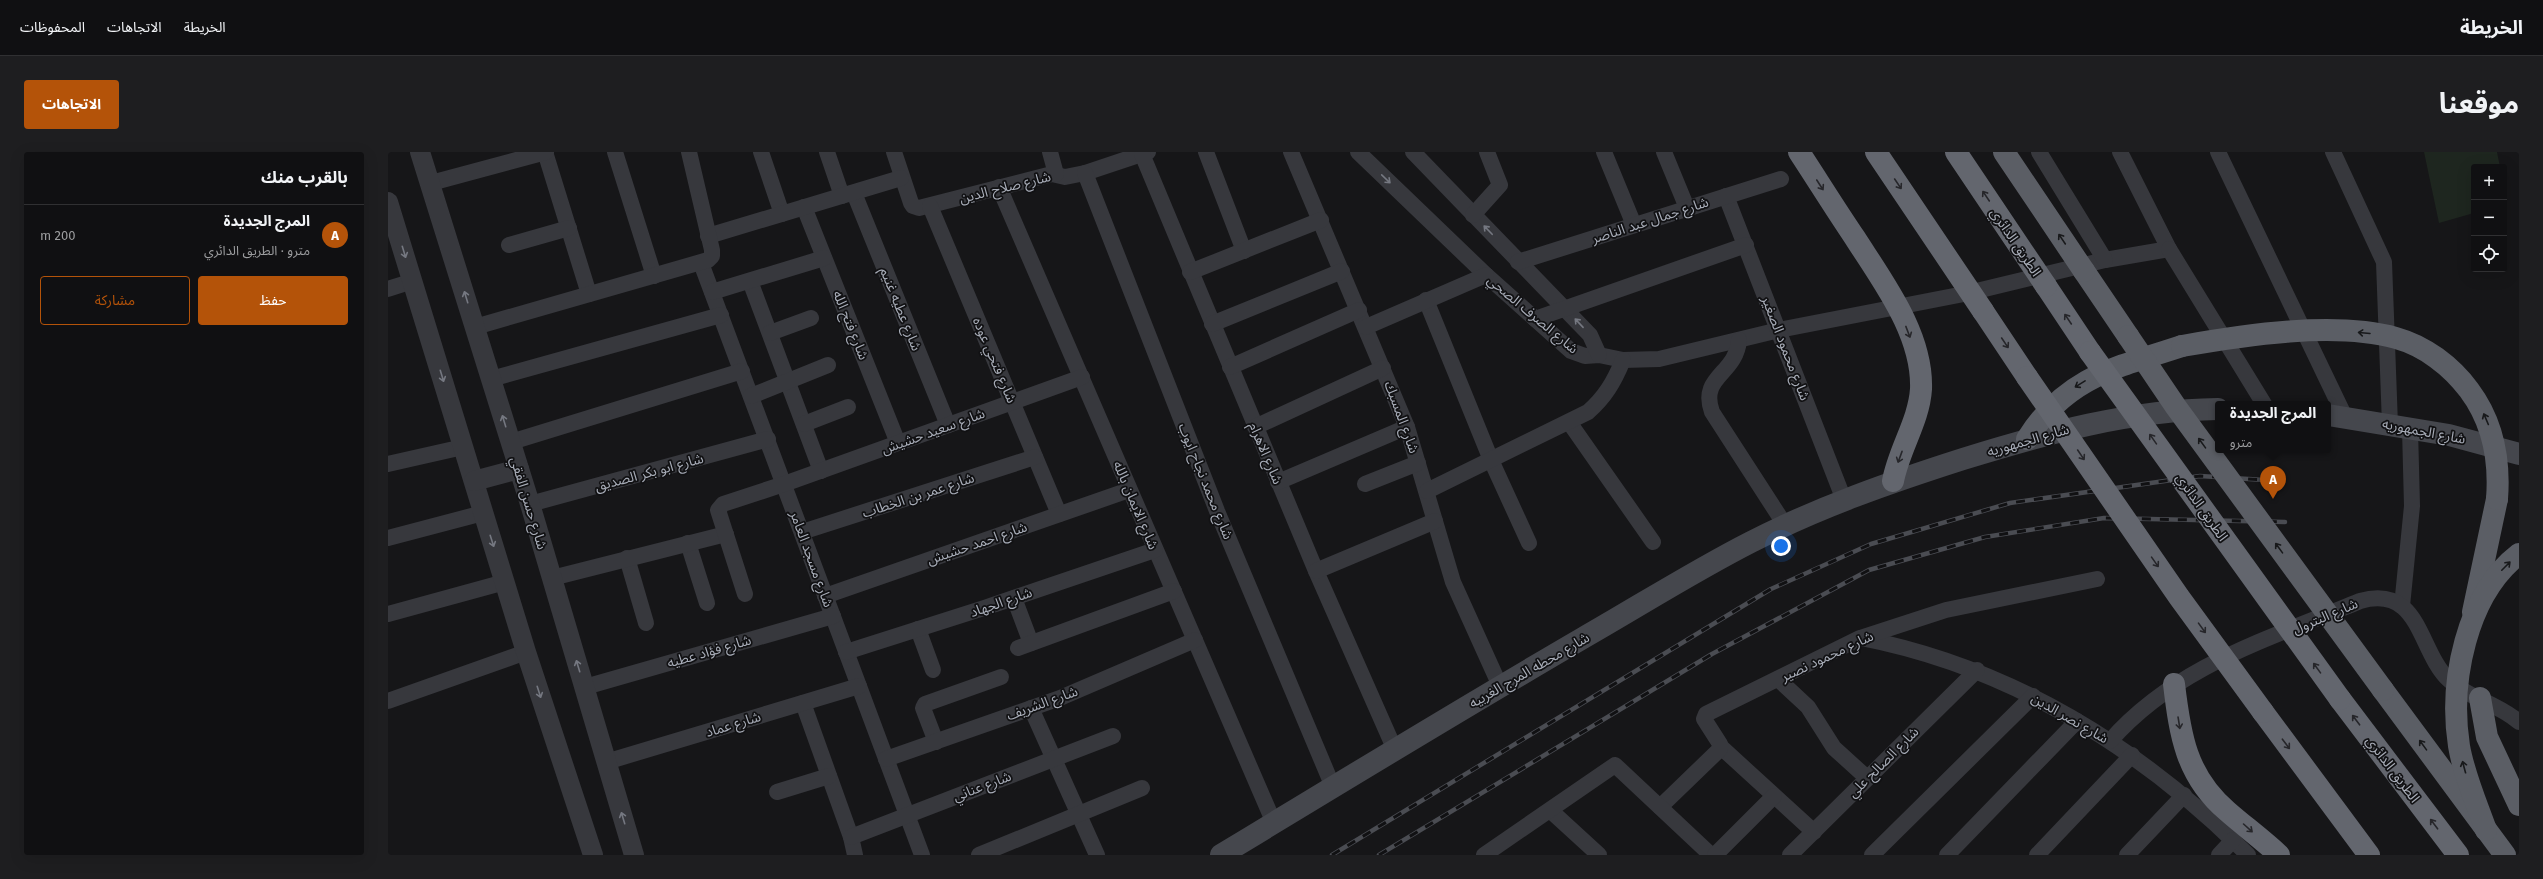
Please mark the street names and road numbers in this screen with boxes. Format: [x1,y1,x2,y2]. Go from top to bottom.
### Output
street label: شارع صلاح الدين [958,168,1053,209]
street label: شارع جمال عبد الناصر [1589,194,1711,250]
street label: الطريق الدائري [1985,205,2045,281]
street label: شارع عطيه غنيم [874,265,925,354]
street label: شارع الصرف الصحي [1482,271,1582,359]
street label: شارع فتح الله [827,288,872,363]
street label: شارع محمود الصغير [1756,293,1813,404]
street label: شارع فتحي عوده [967,315,1020,406]
street label: شارع المسبك [1379,379,1422,456]
street label: شارع سعيد حشيش [879,405,988,460]
street label: شارع الجمهوريه [2380,415,2467,450]
street label: شارع الاهرام [1243,420,1286,488]
street label: شارع محمد نجاح ايوب [1173,421,1237,543]
street label: شارع الجمهوريه [1985,421,2072,462]
street label: شارع ابو بكر الصديق [593,450,706,497]
street label: شارع حسن الفقي [504,455,551,552]
street label: شارع الايمان بالله [1107,458,1162,553]
street label: شارع عمر بن الخطاب [860,469,977,524]
street label: الطريق الدائري [2170,470,2231,546]
street label: شارع مسجد العامر [784,508,837,610]
street label: شارع احمد حشيش [925,518,1030,570]
street label: شارع الجهاد [968,584,1035,623]
street label: شارع البترول [2290,595,2361,640]
street label: شارع محمود نصير [1777,628,1877,688]
street label: شارع محطه المرج الغربيه [1466,629,1593,714]
street label: شارع فؤاد عطيه [665,631,754,674]
street label: شارع الشريف [1004,683,1081,726]
street label: شارع نصر الدين [2027,690,2111,749]
street label: شارع عماد [703,708,763,743]
street label: شارع الصالح علي [1844,723,1924,803]
street label: الطريق الدائري [2360,733,2423,807]
street label: شارع عناني [951,768,1015,807]

